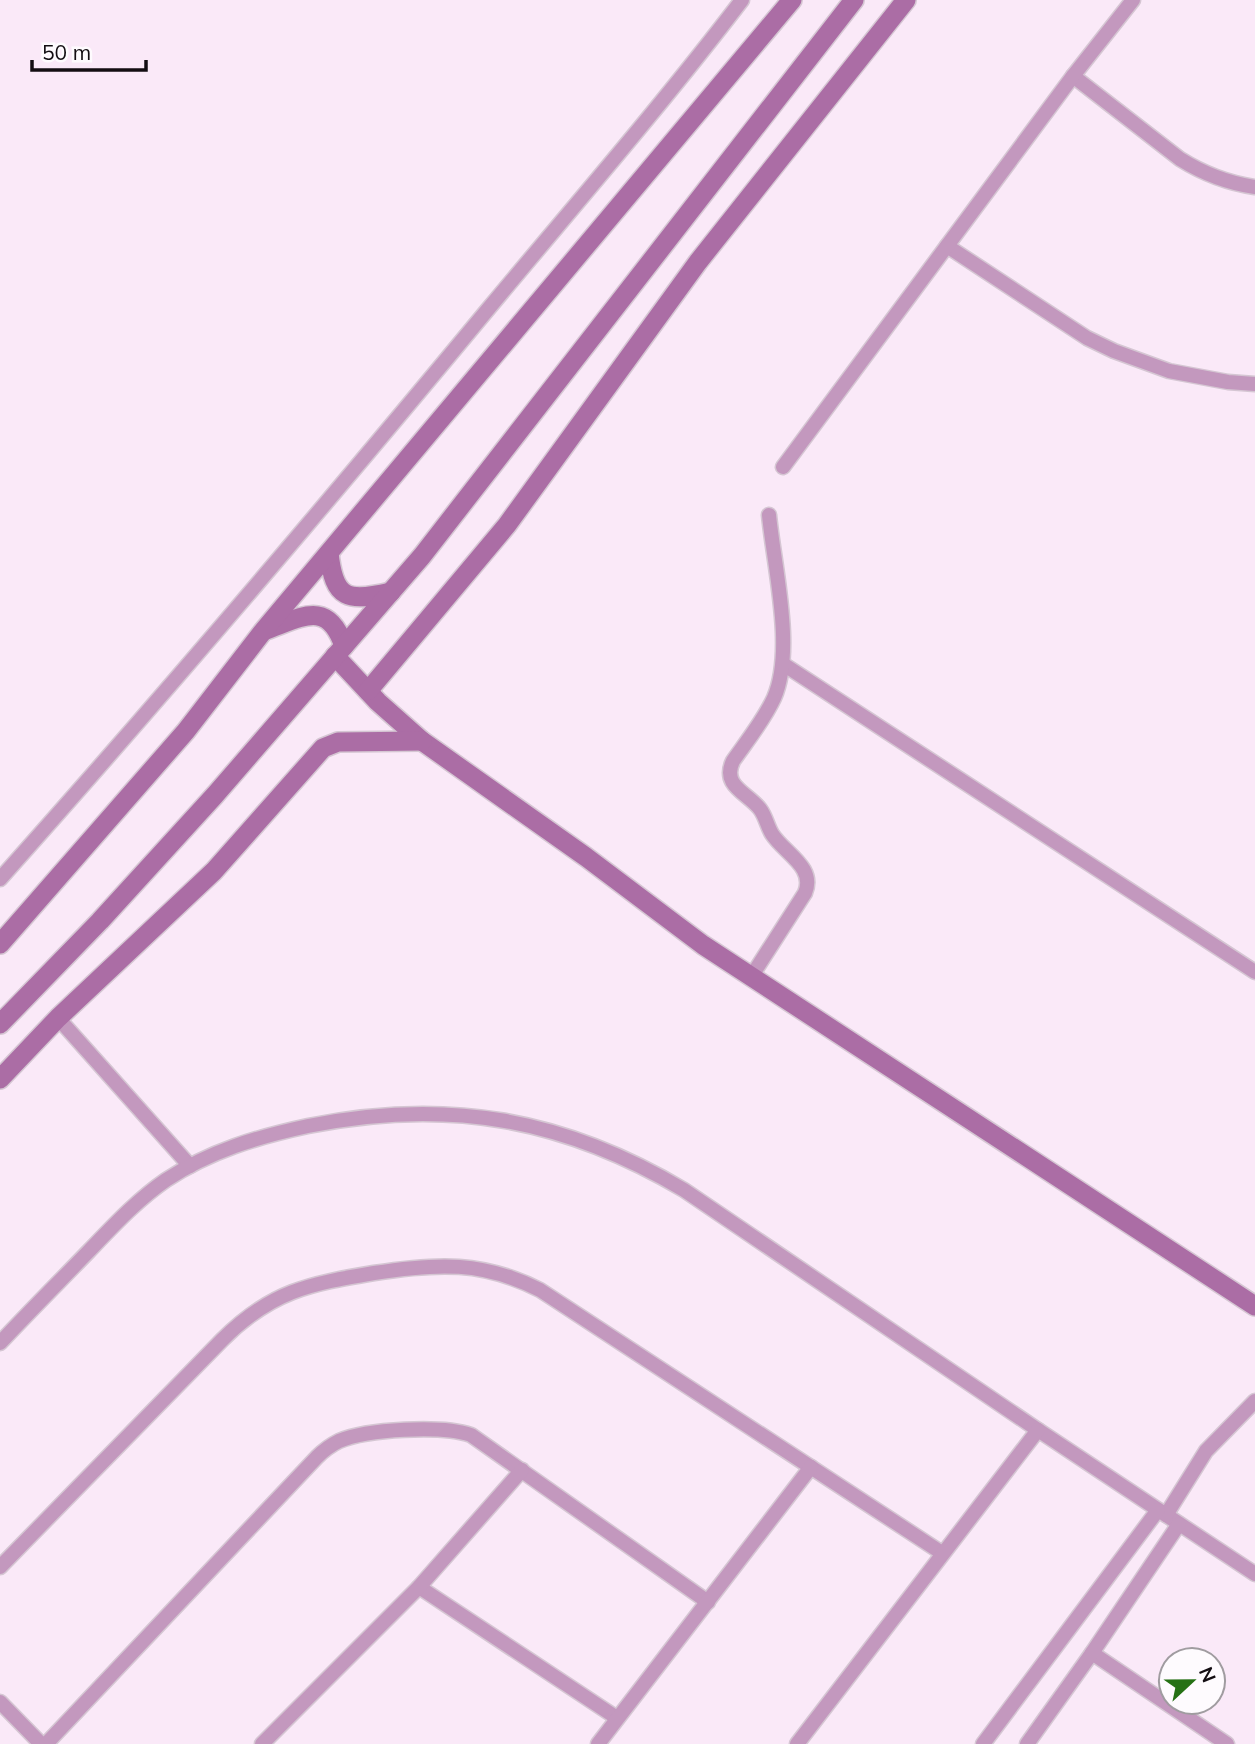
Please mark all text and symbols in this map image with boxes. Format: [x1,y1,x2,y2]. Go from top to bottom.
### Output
scale bar [32,28,145,72]
text: 50 m [42,39,91,65]
north arrow [1157,1646,1227,1716]
text: N [1194,1663,1222,1686]

